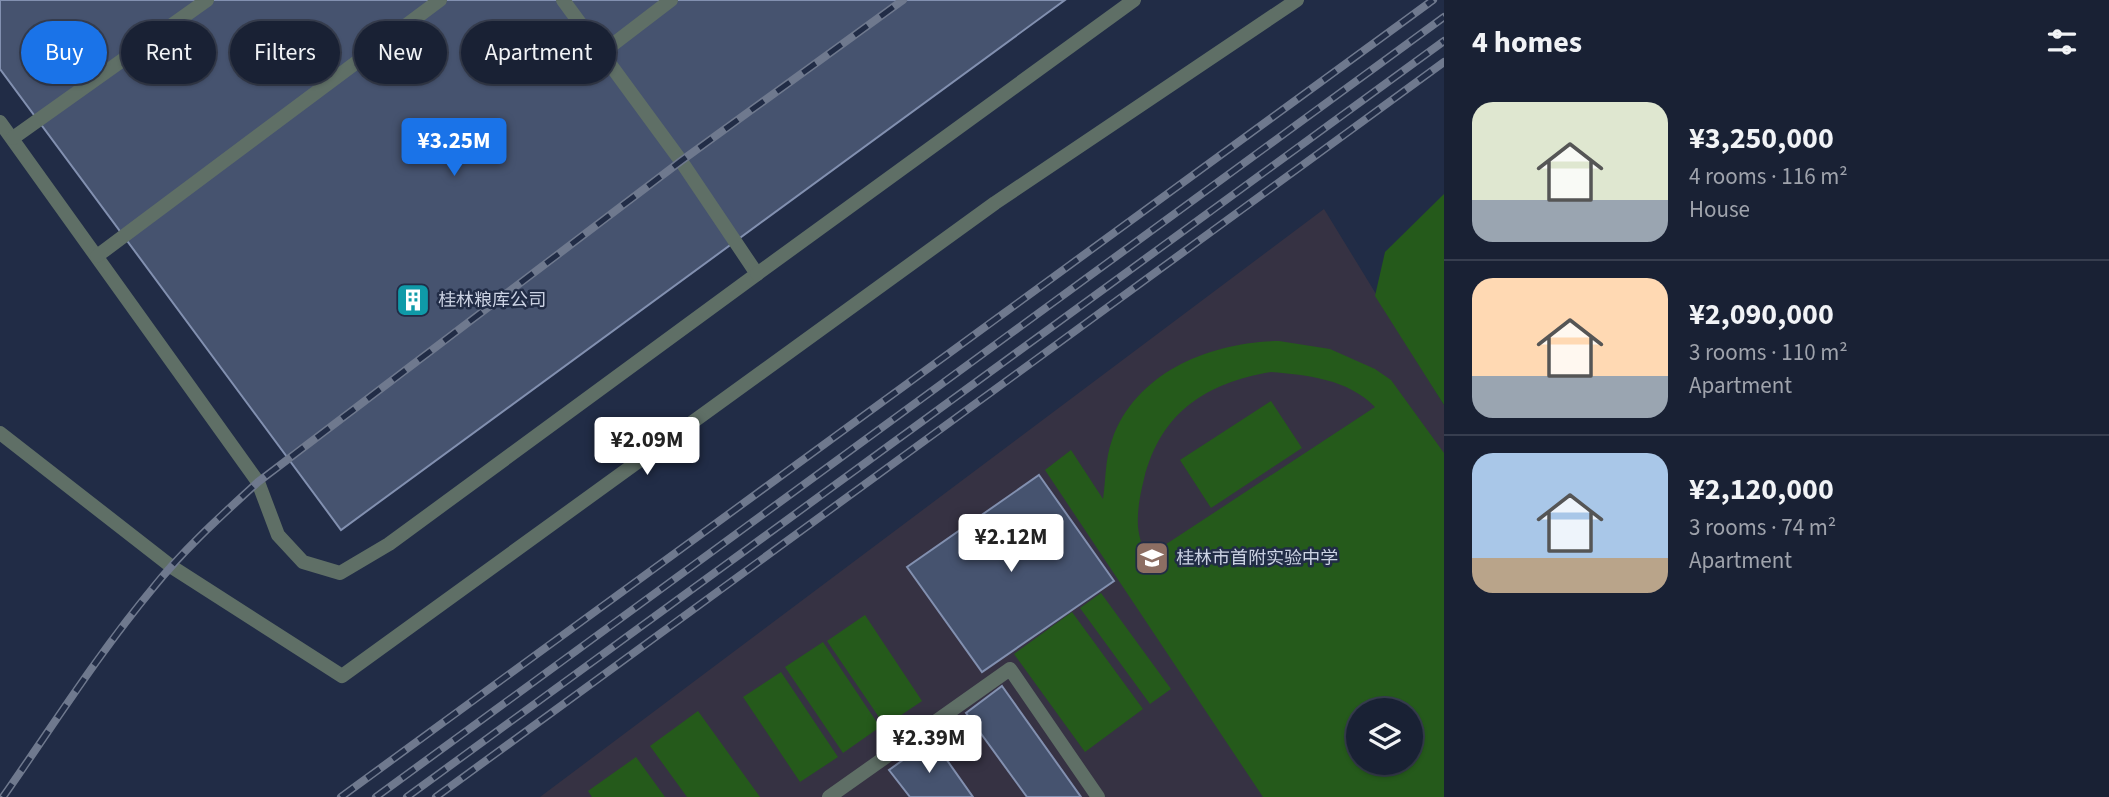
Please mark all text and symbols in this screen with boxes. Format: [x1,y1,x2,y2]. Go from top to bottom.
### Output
chip: Buy [21,21,107,84]
chip: Rent [121,21,216,84]
chip: Filters [230,21,340,84]
chip: New [354,21,447,84]
chip: Apartment [461,21,616,84]
text: 4 homes [1472,21,1582,64]
icon: filters [2043,23,2081,61]
text: ¥3,250,000 [1689,117,1834,160]
pin: ¥3.25M [397,118,511,178]
text: ¥3.25M [417,124,491,157]
icon: home [1528,130,1612,214]
text: 4 rooms · 116 m² [1689,160,1848,193]
text: House [1689,193,1750,226]
building icon: 桂林粮库公司 [394,281,432,319]
place label: 桂林粮库公司 [438,288,546,313]
text: ¥2,090,000 [1689,293,1834,336]
icon: home [1528,306,1612,390]
text: 3 rooms · 110 m² [1689,336,1848,369]
text: Apartment [1689,369,1792,402]
pin: ¥2.09M [590,418,704,477]
text: ¥2.09M [610,423,684,456]
text: ¥2,120,000 [1689,468,1834,511]
icon: home [1528,481,1612,565]
text: 3 rooms · 74 m² [1689,511,1836,544]
pin: ¥2.12M [954,514,1068,574]
text: ¥2.12M [974,520,1048,553]
school or university icon: 桂林市首附实验中学 [1133,539,1171,577]
text: Apartment [1689,544,1792,577]
place label: 桂林市首附实验中学 [1176,546,1338,571]
map controls [1346,698,1423,775]
button: layers [1346,698,1423,775]
pin: ¥2.39M [872,716,986,775]
text: ¥2.39M [892,721,966,754]

